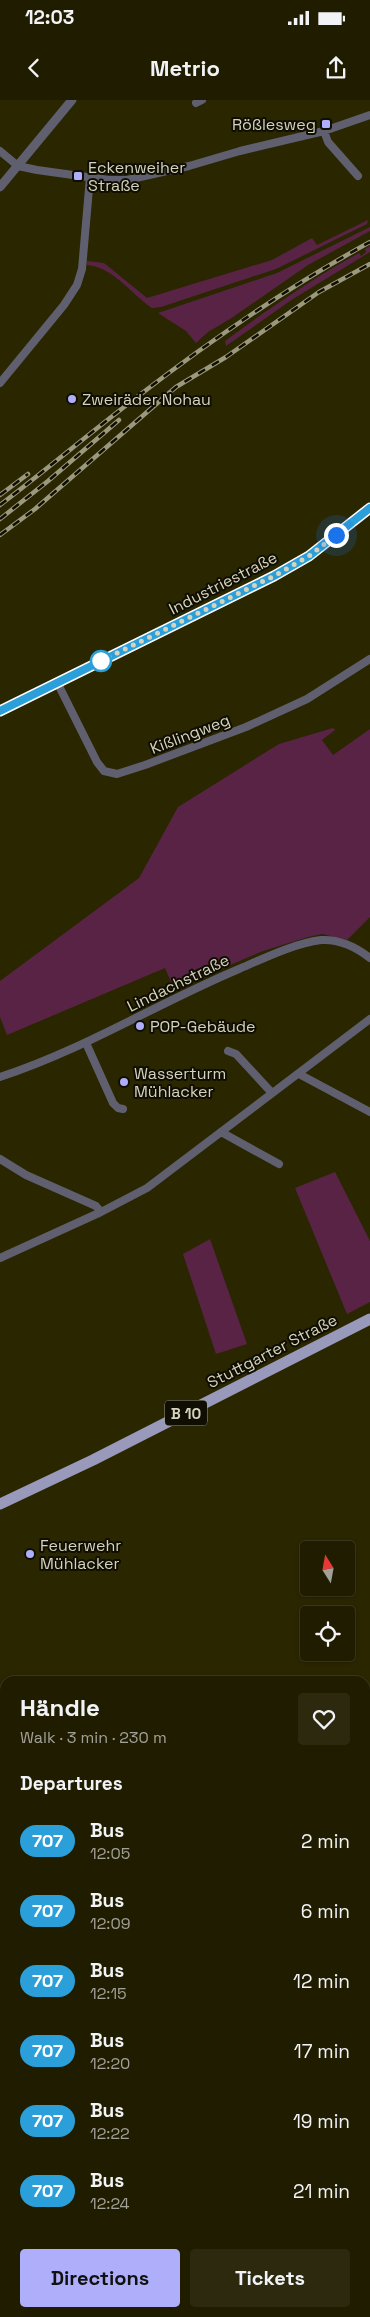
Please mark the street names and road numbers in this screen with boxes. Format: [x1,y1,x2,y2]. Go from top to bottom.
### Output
street label: Industriestraße [165,547,281,619]
street label: Kißlingweg [147,709,233,759]
street label: Lindachstraße [123,949,233,1017]
street label: Stuttgarter Straße [203,1309,341,1393]
road number: B 10 [165,1400,207,1426]

